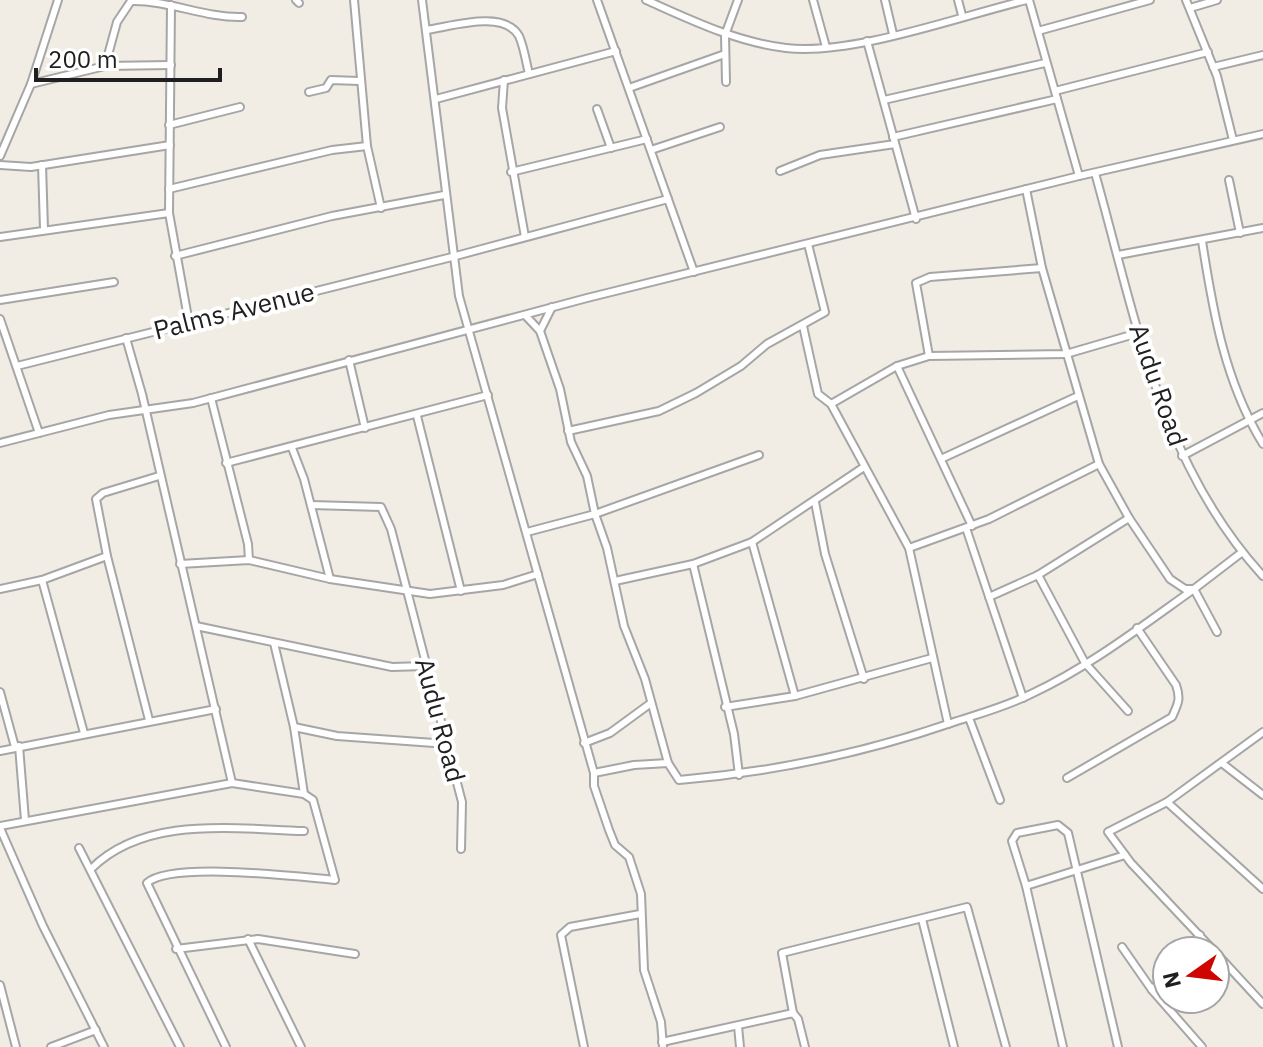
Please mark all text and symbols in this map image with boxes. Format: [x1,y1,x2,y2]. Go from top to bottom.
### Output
scale bar [36,32,220,82]
text: 200 m [48,43,118,75]
street label: Palms Avenue [150,274,318,346]
street label: Audu Road [1122,319,1196,450]
street label: Audu Road [408,654,474,786]
north arrow [1151,935,1231,1015]
text: N [1155,969,1187,991]

